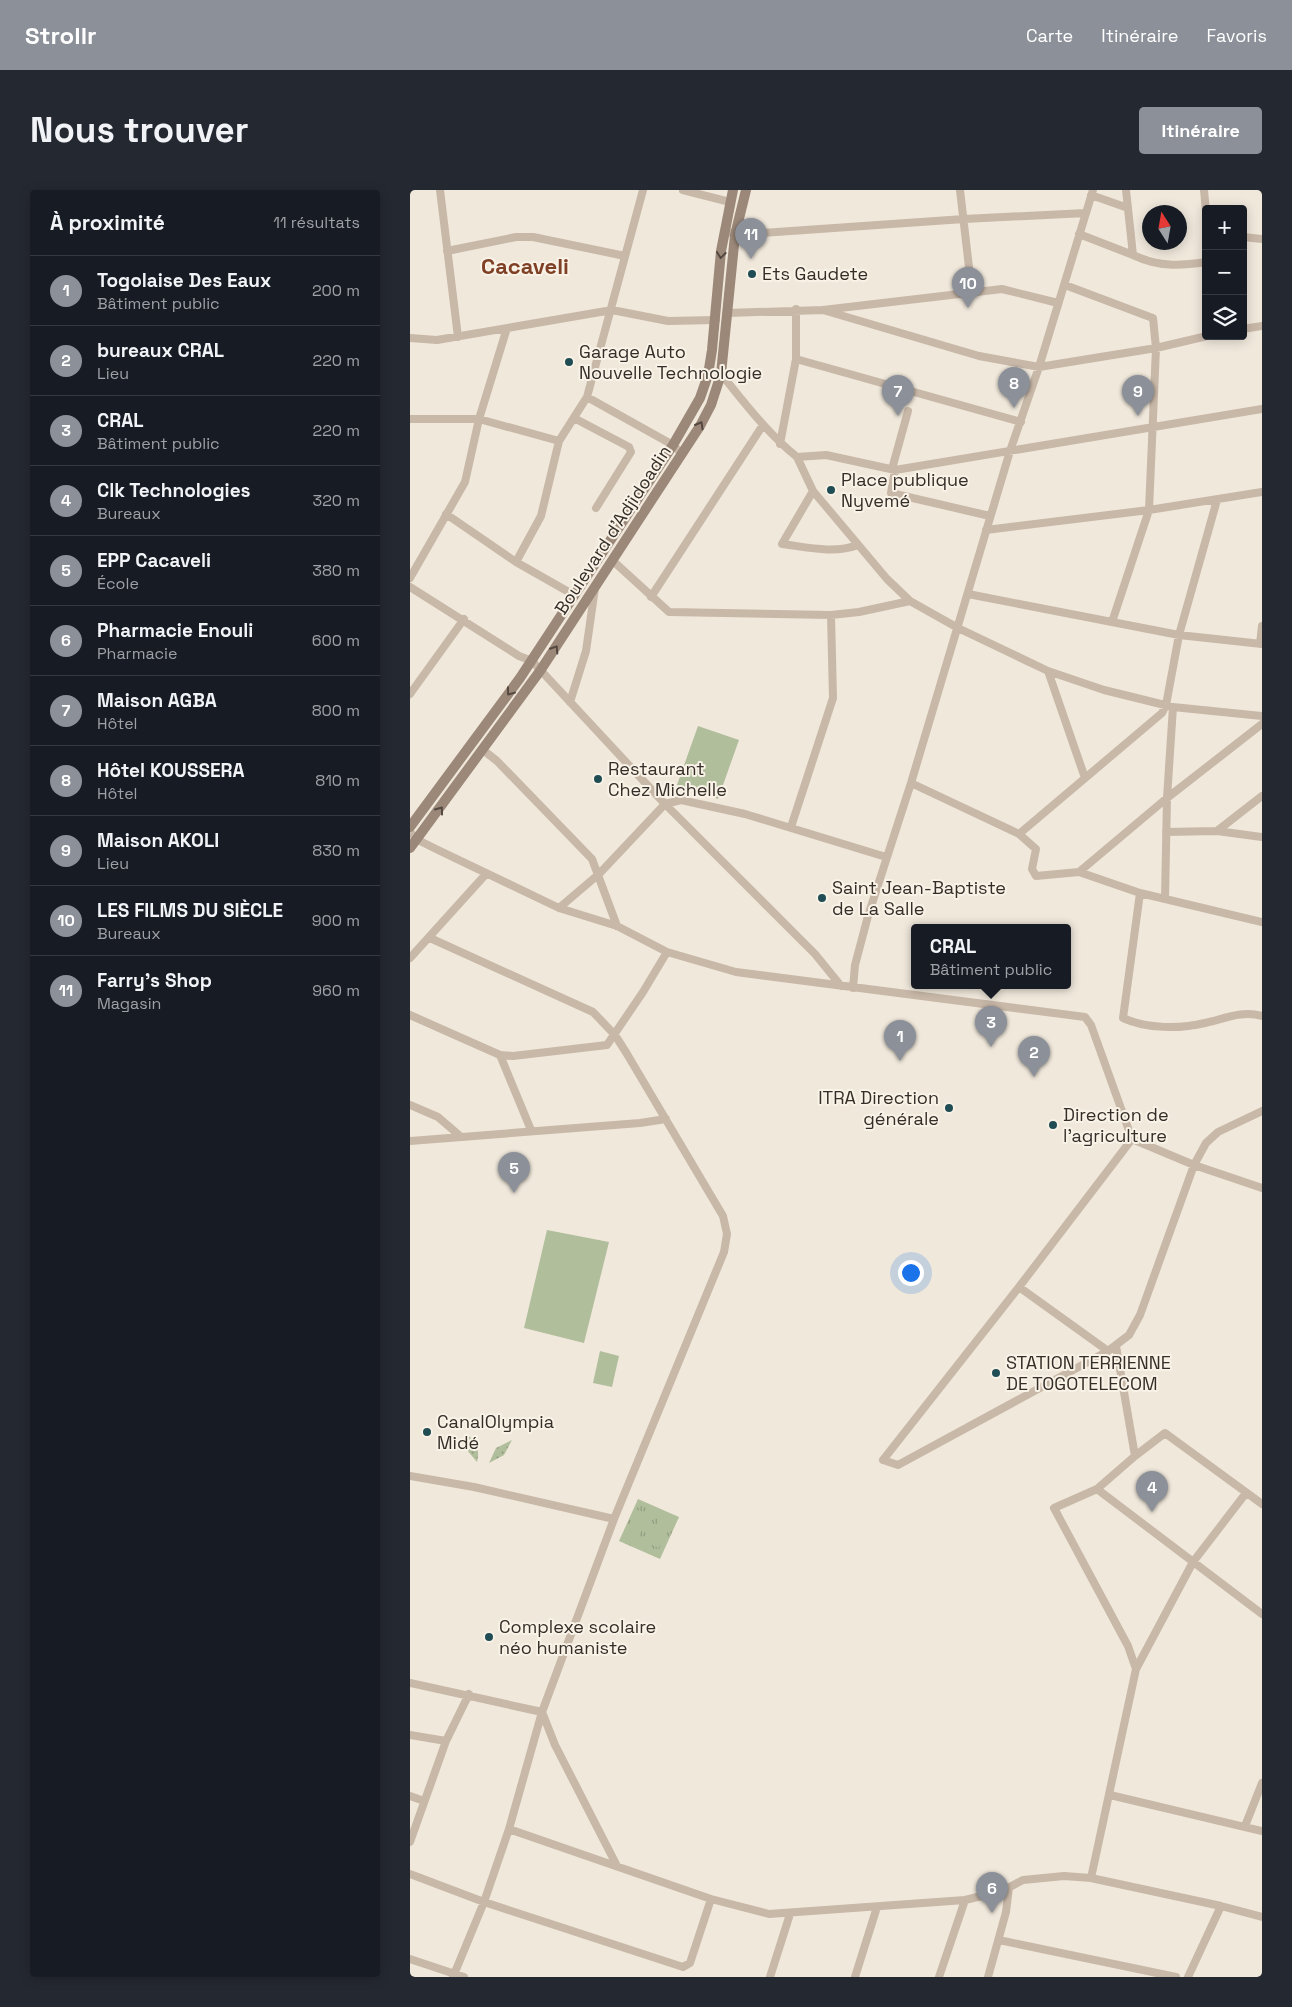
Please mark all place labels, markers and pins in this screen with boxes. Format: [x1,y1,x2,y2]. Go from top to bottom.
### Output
pin: 11 [735,218,767,259]
place label: Ets Gaudete [762,262,868,285]
pin: 10 [952,267,984,308]
marker: Ets Gaudete [746,268,758,280]
place label: Garage Auto Nouvelle Technologie [579,340,762,384]
marker: Garage Auto Nouvelle Technologie [563,356,575,368]
pin: 8 [998,367,1030,408]
pin: 7 [882,375,914,416]
pin: 9 [1122,375,1154,416]
place label: Place publique Nyvemé [841,468,969,512]
marker: Place publique Nyvemé [825,484,837,496]
place label: Restaurant Chez Michelle [608,757,727,801]
marker: Restaurant Chez Michelle [592,773,604,785]
place label: Saint Jean-Baptiste de La Salle [832,876,1006,920]
marker: Saint Jean-Baptiste de La Salle [816,892,828,904]
pin: 3 [975,1006,1007,1047]
pin: 1 [884,1020,916,1061]
pin: 2 [1018,1036,1050,1077]
place label: ITRA Direction générale [818,1086,939,1130]
marker: ITRA Direction générale [943,1102,955,1114]
place label: Direction de l'agriculture [1063,1103,1169,1147]
marker: Direction de l'agriculture [1047,1119,1059,1131]
pin: 5 [498,1152,530,1193]
place label: STATION TERRIENNE DE TOGOTELECOM [1006,1351,1171,1395]
marker: STATION TERRIENNE DE TOGOTELECOM [990,1367,1002,1379]
place label: CanalOlympia Midé [437,1410,554,1454]
marker: CanalOlympia Midé [421,1426,433,1438]
pin: 4 [1136,1471,1168,1512]
place label: Complexe scolaire néo humaniste [499,1615,656,1659]
marker: Complexe scolaire néo humaniste [483,1631,495,1643]
pin: 6 [976,1872,1008,1913]

